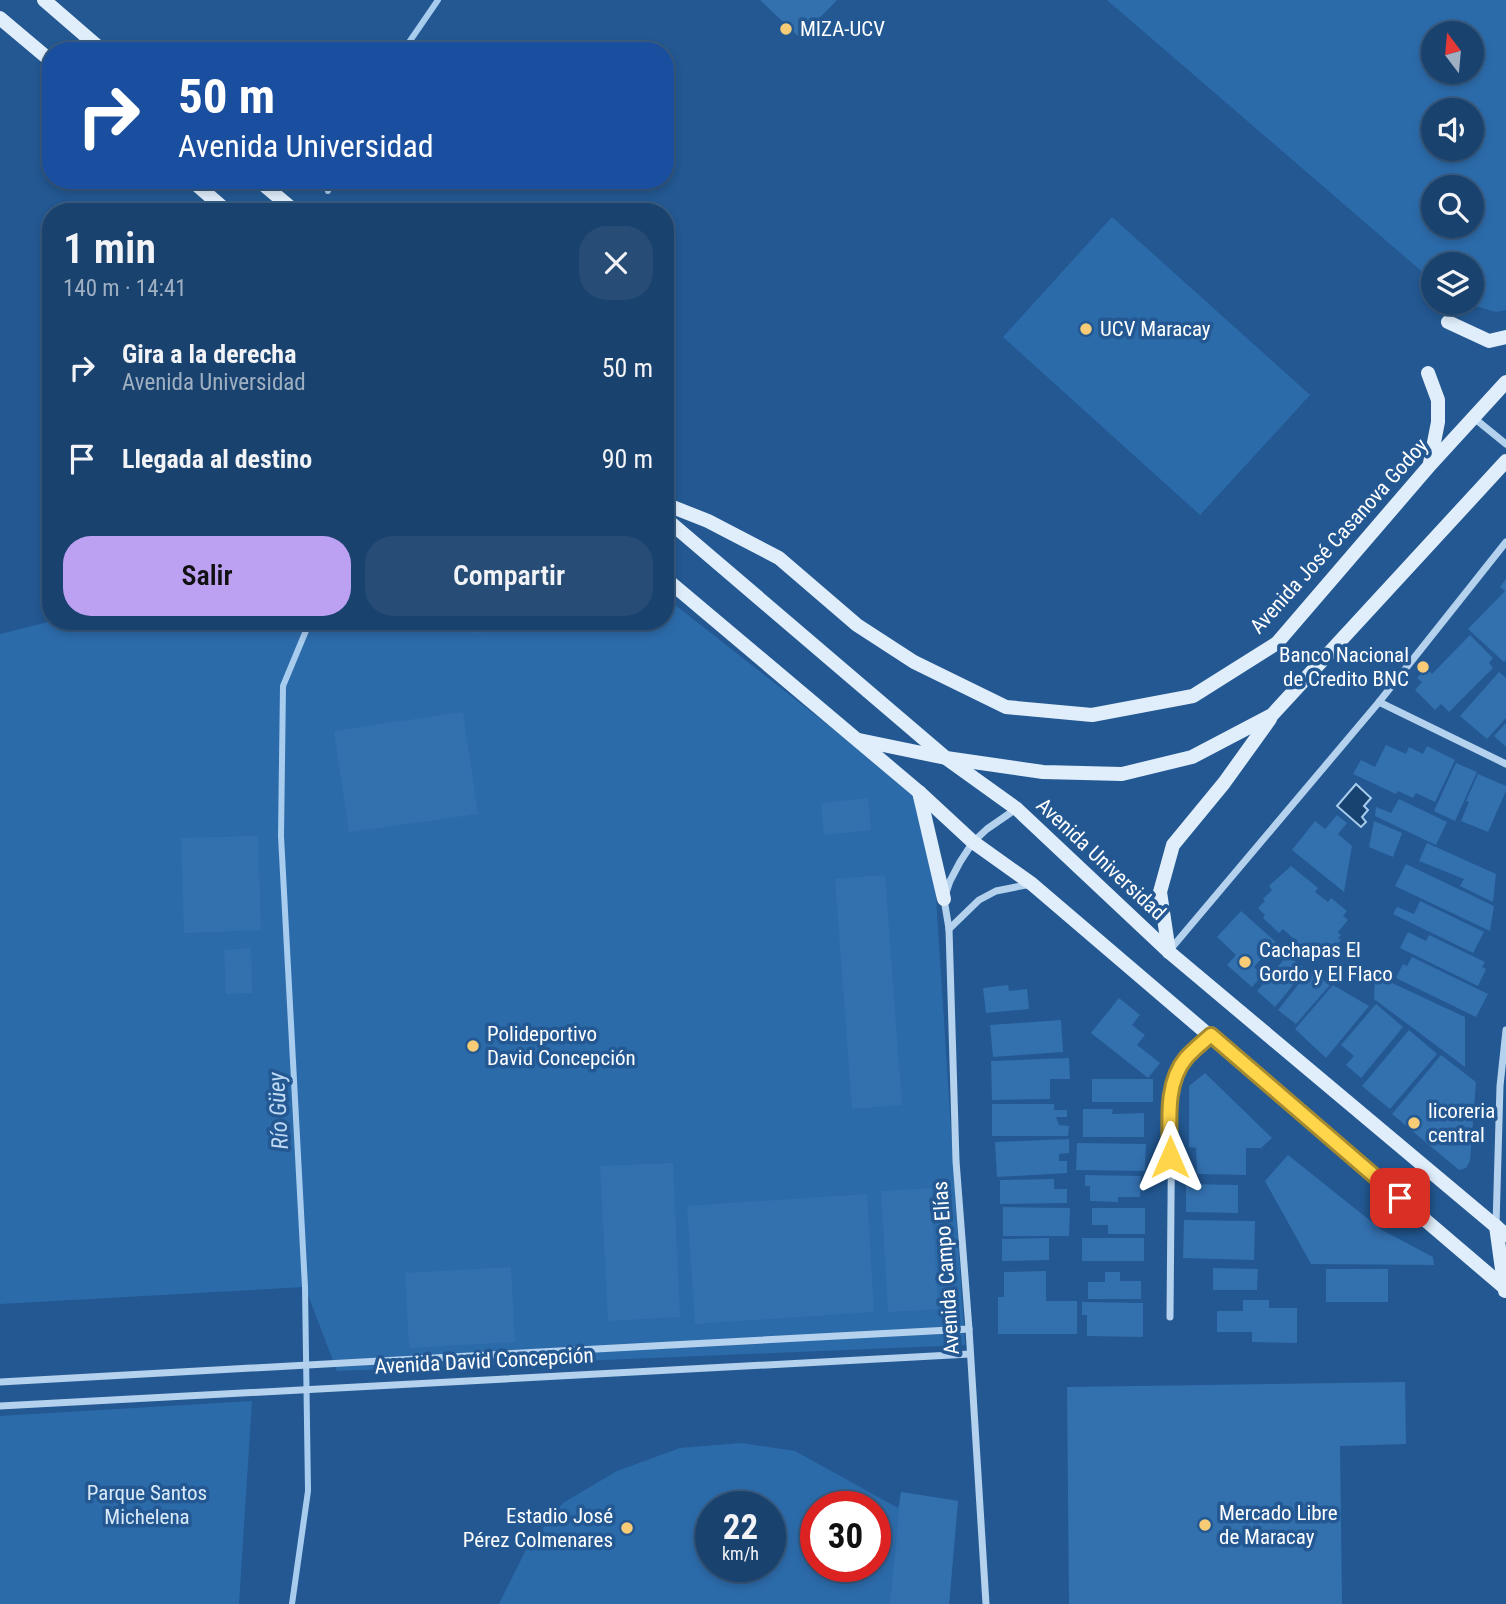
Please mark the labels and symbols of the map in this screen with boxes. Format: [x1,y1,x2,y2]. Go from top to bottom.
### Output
place label: MIZA-UCV [800,17,885,41]
marker: MIZA-UCV [778,21,794,37]
north arrow [1421,21,1484,84]
place label: UCV Maracay [1100,317,1211,341]
marker: UCV Maracay [1078,321,1094,337]
street label: Avenida José Casanova Godoy [1245,433,1433,638]
place label: Banco Nacional de Credito BNC [1279,643,1409,691]
marker: Banco Nacional de Credito BNC [1415,659,1431,675]
street label: Avenida Universidad [1031,793,1171,925]
place label: Cachapas El Gordo y El Flaco [1259,938,1393,986]
marker: Cachapas El Gordo y El Flaco [1237,954,1253,970]
place label: Polideportivo David Concepción [487,1022,636,1070]
marker: Polideportivo David Concepción [465,1038,481,1054]
water label: Río Güey [263,1071,294,1150]
place label: licoreria central [1428,1099,1495,1147]
marker: licoreria central [1406,1115,1422,1131]
position arrow [1133,1120,1207,1194]
pin [1370,1168,1430,1228]
street label: Avenida Campo Elías [928,1180,964,1356]
street label: Avenida David Concepción [374,1343,594,1379]
park label: Parque Santos Michelena [87,1481,207,1529]
speed limit sign: 30 [800,1491,891,1582]
place label: Mercado Libre de Maracay [1219,1501,1338,1549]
place label: Estadio José Pérez Colmenares [463,1504,613,1552]
marker: Mercado Libre de Maracay [1197,1517,1213,1533]
marker: Estadio José Pérez Colmenares [619,1520,635,1536]

